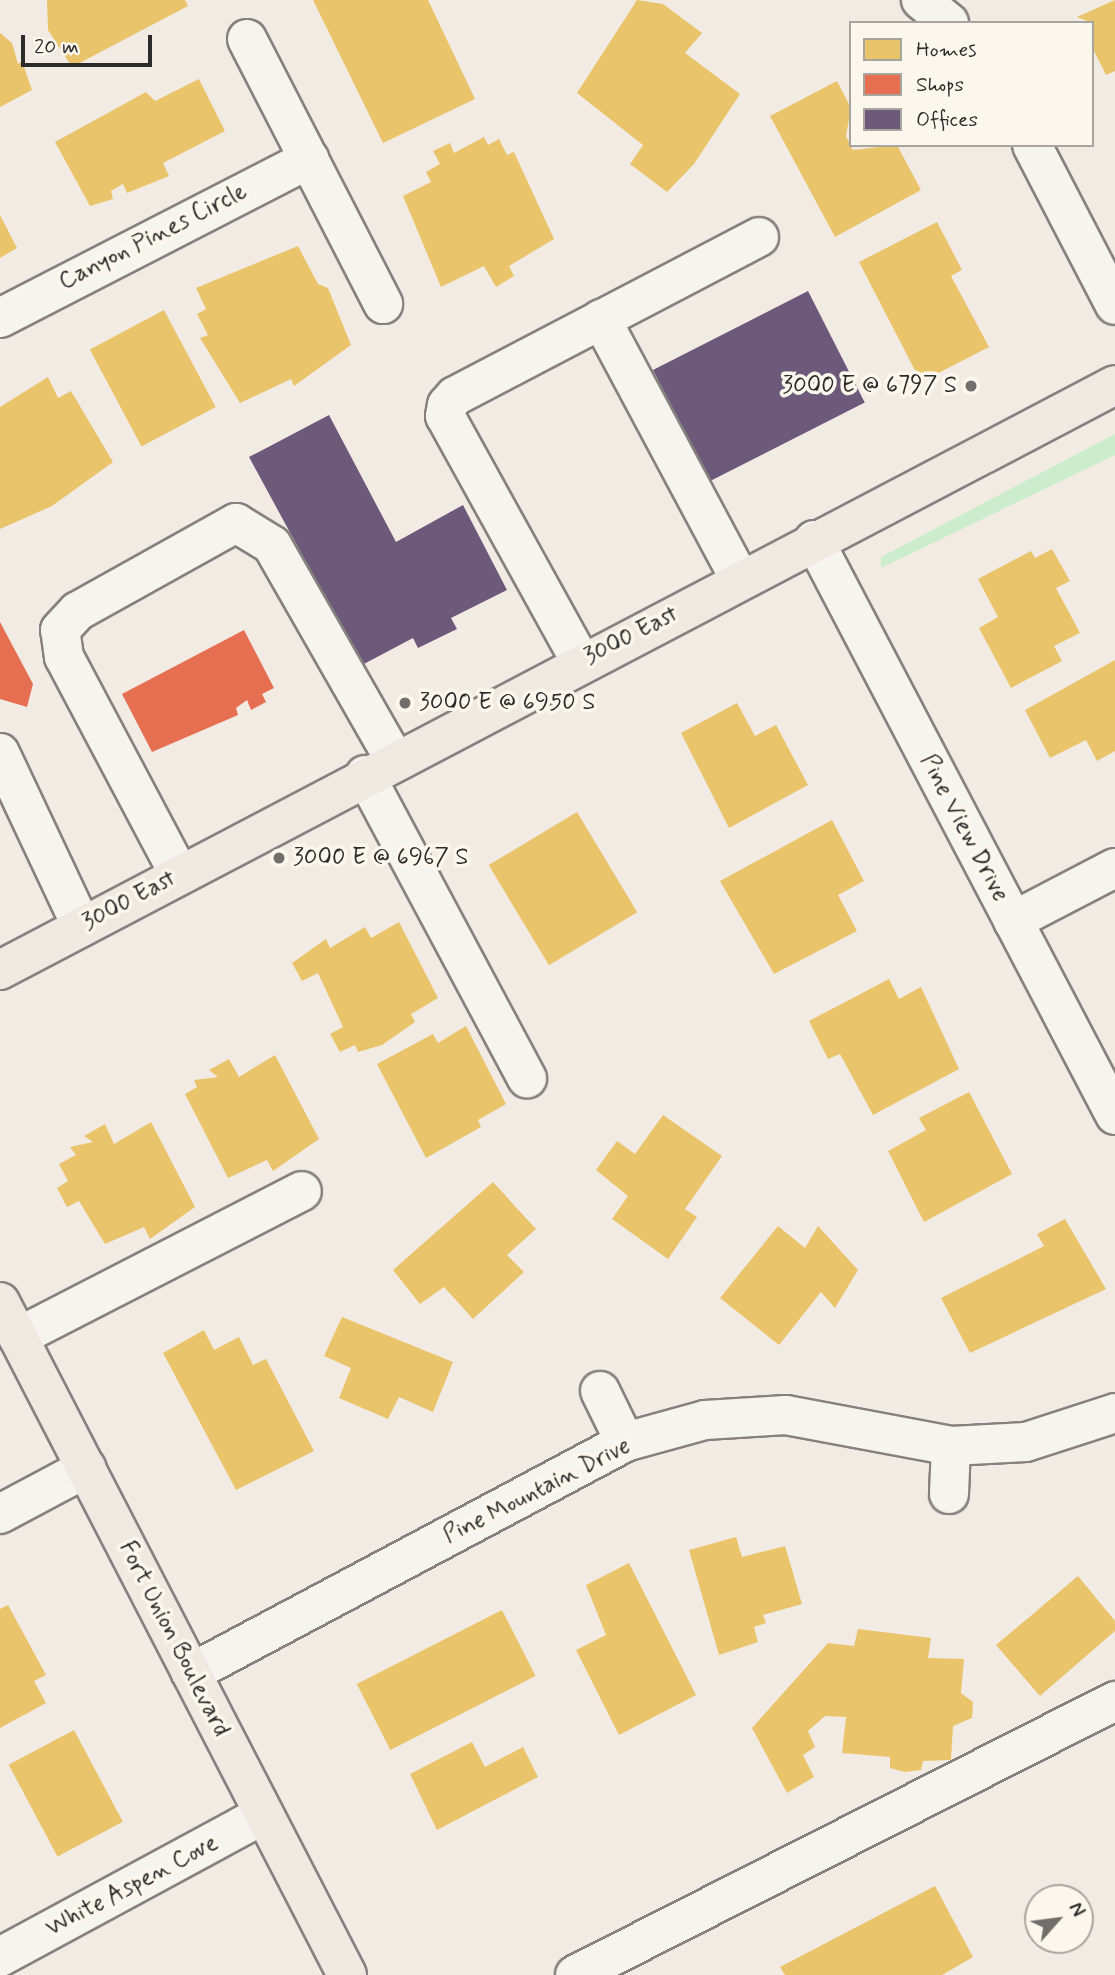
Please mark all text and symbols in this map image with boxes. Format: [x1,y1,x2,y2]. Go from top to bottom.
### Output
scale bar [24,21,156,65]
legend [849,21,1094,147]
text: 20 m [34,33,79,61]
text: Homes [916,36,976,64]
text: Shops [916,71,964,99]
text: Offices [916,106,978,134]
street label: Canyon Pines Circle [57,179,249,295]
place label: 3000 E @ 6797 S [782,372,957,400]
marker: 3000 E @ 6797 S [963,378,979,394]
street label: 3000 East [579,600,683,672]
place label: 3000 E @ 6950 S [419,689,596,717]
marker: 3000 E @ 6950 S [397,695,413,711]
street label: Pine View Drive [915,752,1013,904]
place label: 3000 E @ 6967 S [293,844,469,872]
marker: 3000 E @ 6967 S [271,850,287,866]
street label: 3000 East [78,865,180,937]
street label: Pine Mountain Drive [439,1432,635,1550]
street label: Fort Union Boulevard [114,1540,234,1738]
street label: White Aspen Cove [42,1829,222,1943]
north arrow [1024,1884,1094,1954]
text: N [1062,1898,1090,1921]

